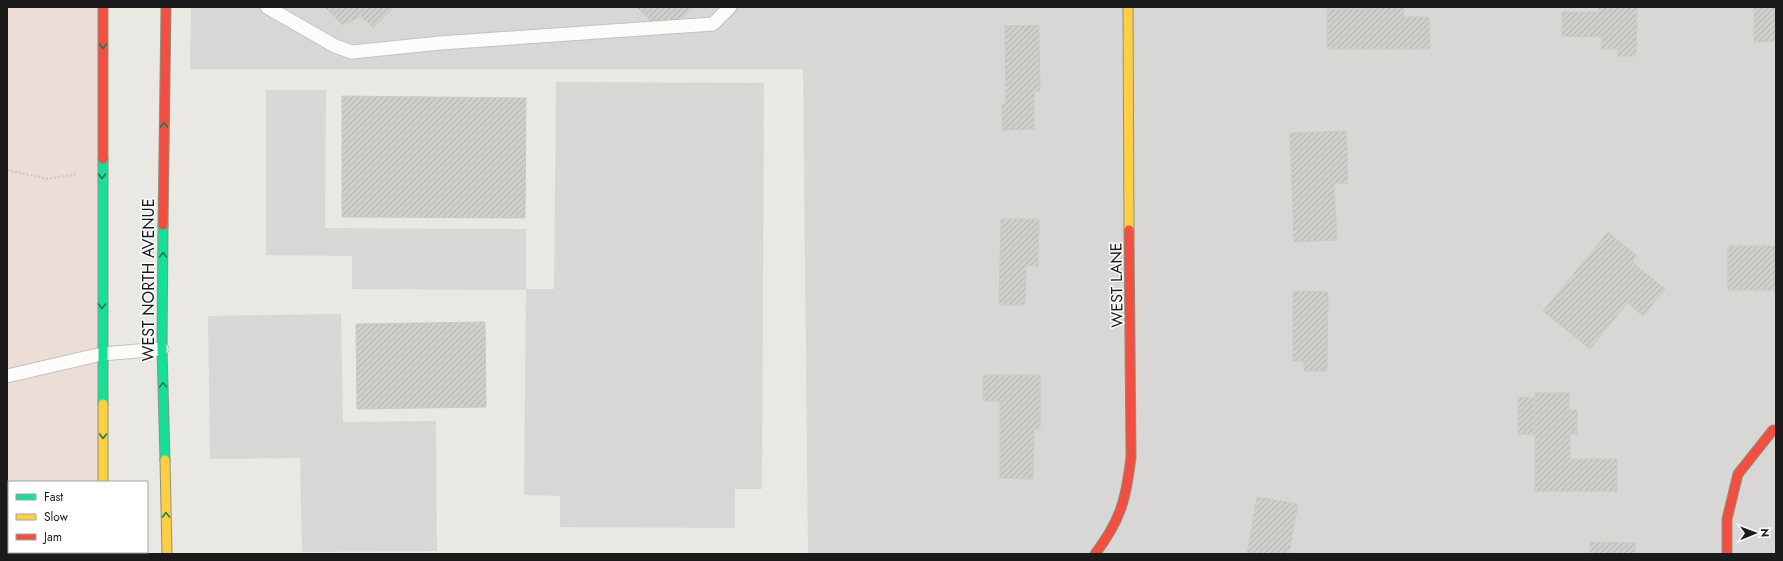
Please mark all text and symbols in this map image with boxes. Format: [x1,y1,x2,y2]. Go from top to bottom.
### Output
one-way arrow [99,43,107,49]
one-way arrow [160,122,168,128]
one-way arrow [98,173,106,179]
street label: WEST NORTH AVENUE [137,199,160,361]
street label: WEST LANE [1104,242,1129,328]
one-way arrow [159,252,167,258]
one-way arrow [98,303,106,309]
one-way arrow [159,382,167,388]
one-way arrow [99,433,107,439]
legend [8,481,148,553]
text: Fast [44,488,63,506]
text: Slow [44,508,69,526]
one-way arrow [162,512,170,518]
north arrow [1735,513,1775,553]
text: Jam [42,528,62,546]
text: N [1757,528,1773,537]

